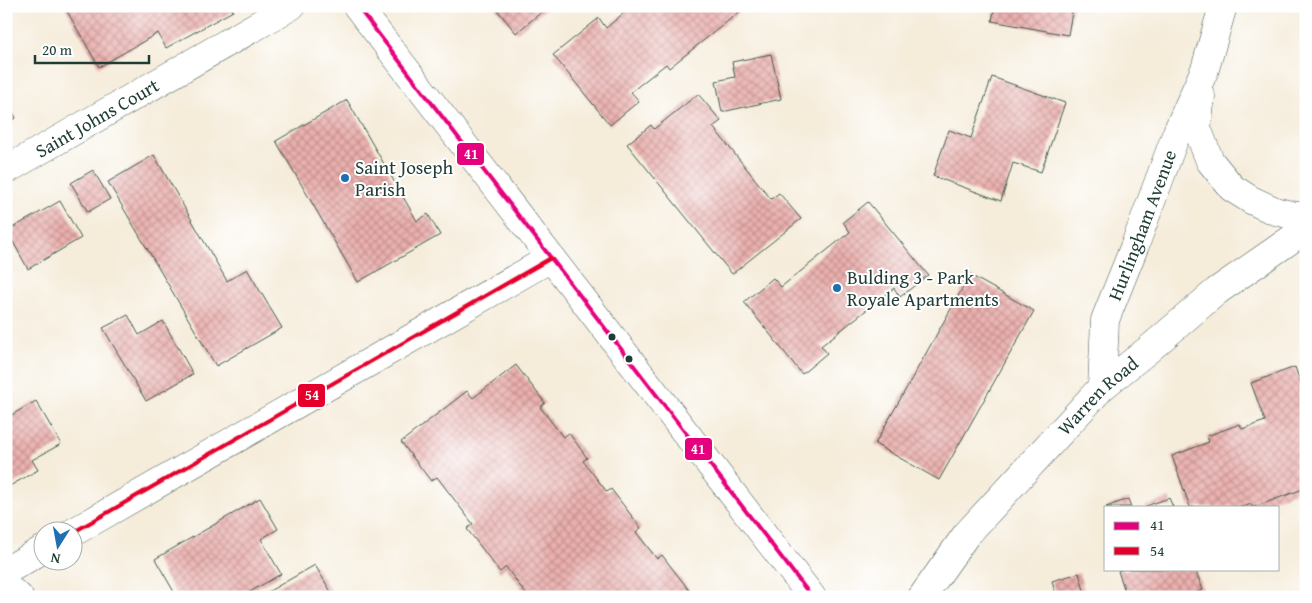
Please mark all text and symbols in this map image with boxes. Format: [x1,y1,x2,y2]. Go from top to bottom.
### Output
scale bar [35,32,149,64]
text: 20 m [42,39,73,60]
street label: Saint Johns Court [30,71,164,164]
line badge: 41 [456,142,485,166]
text: 41 [464,144,478,164]
street label: Hurlingham Avenue [1100,146,1183,305]
place label: Saint Joseph Parish [355,153,454,203]
marker: Saint Joseph Parish [339,172,351,184]
place label: Bulding 3 - Park Royale Apartments [847,263,999,313]
marker: Bulding 3 - Park Royale Apartments [831,282,843,294]
unlabelled marker [607,332,617,342]
street label: Warren Road [1051,349,1145,441]
unlabelled marker [624,354,634,364]
line badge: 54 [297,383,326,408]
text: 54 [305,385,319,405]
line badge: 41 [684,437,713,461]
text: 41 [691,439,705,459]
legend [1104,506,1280,570]
text: 41 [1150,514,1164,535]
north arrow [32,520,82,570]
text: 54 [1150,540,1164,561]
text: N [48,548,62,569]

